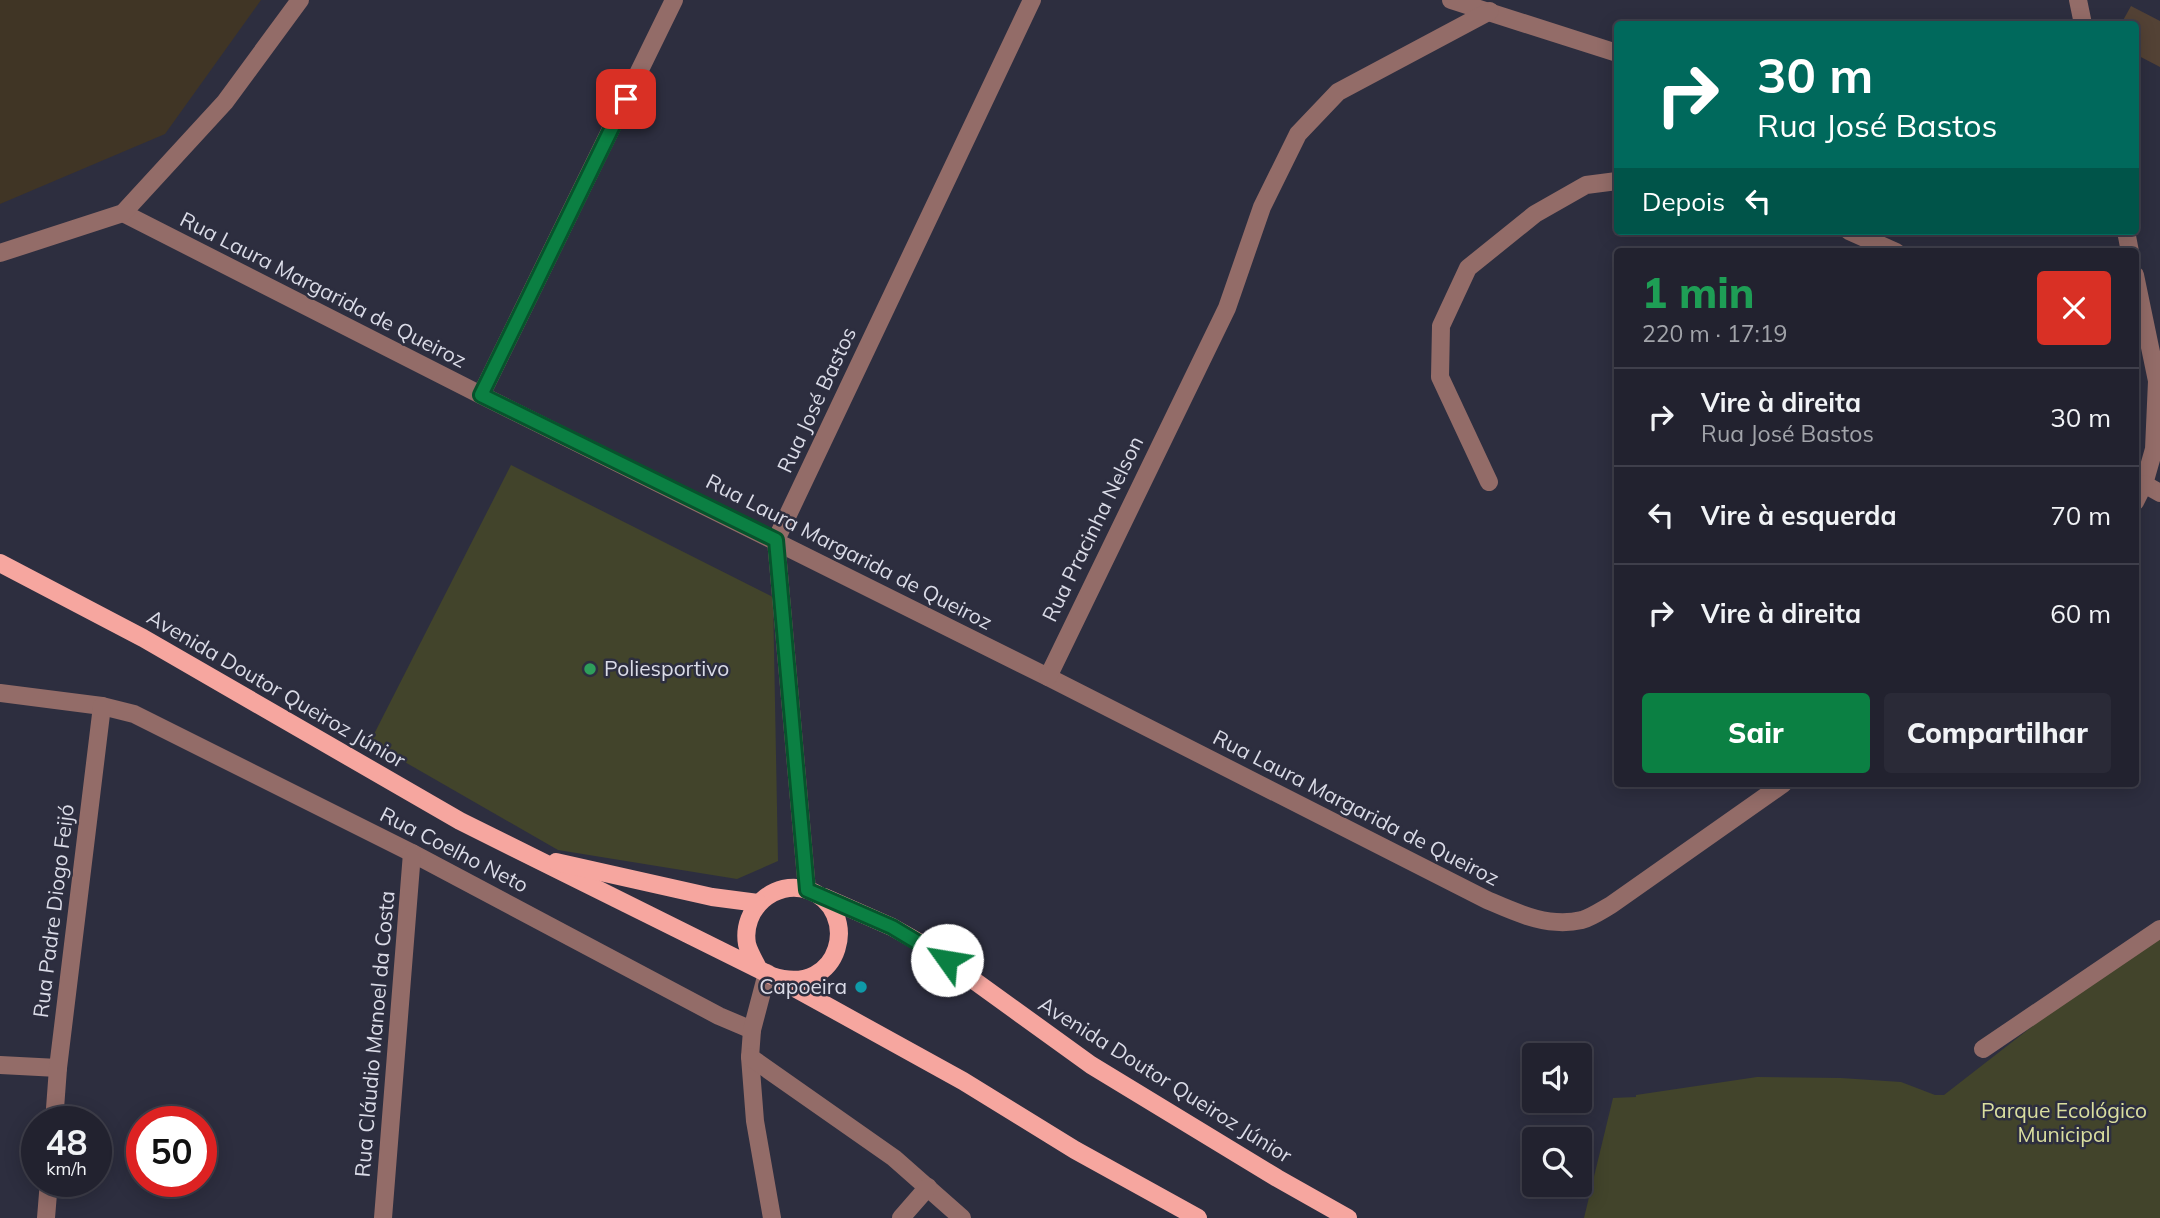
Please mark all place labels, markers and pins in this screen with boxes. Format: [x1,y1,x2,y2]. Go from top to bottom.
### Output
pin [596,69,656,129]
place label: Poliesportivo [604,655,729,681]
marker: Poliesportivo [582,661,598,677]
place label: Capoeira [759,973,847,999]
marker: Capoeira [853,979,869,995]

